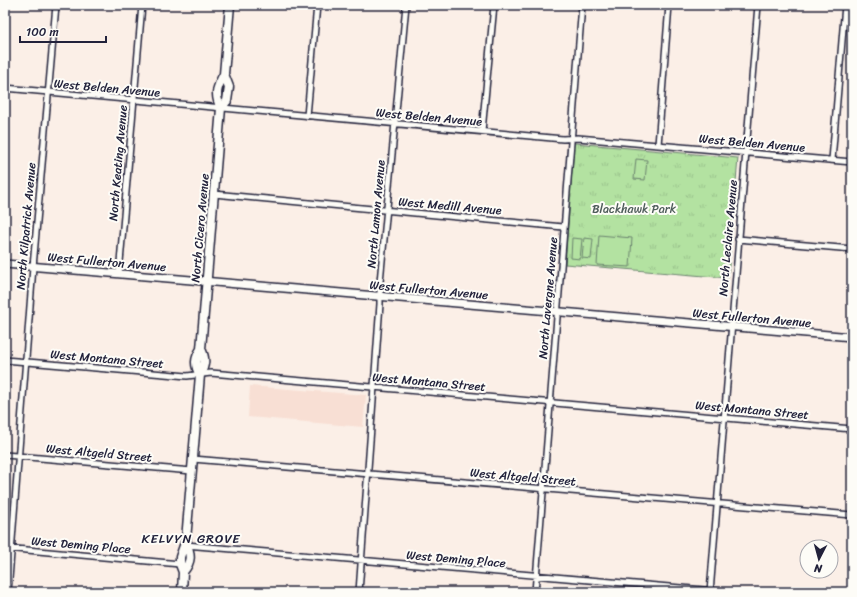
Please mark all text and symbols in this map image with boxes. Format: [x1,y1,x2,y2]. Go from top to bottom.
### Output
scale bar [20,18,106,44]
text: 100 m [26,21,59,43]
street label: West Belden Avenue [53,72,161,104]
street label: West Belden Avenue [375,101,483,133]
street label: North Keating Avenue [102,104,134,222]
street label: West Belden Avenue [698,127,806,159]
street label: North Lamon Avenue [360,159,392,269]
street label: North Kilpatrick Avenue [9,161,43,291]
street label: North Cicero Avenue [184,173,216,283]
street label: North Leclaire Avenue [712,179,744,297]
street label: West Medill Avenue [397,191,503,221]
park label: Blackhawk Park [592,198,677,220]
street label: North Lavergne Avenue [532,236,564,360]
street label: West Fullerton Avenue [47,246,167,278]
street label: West Fullerton Avenue [369,274,489,306]
street label: West Fullerton Avenue [692,302,812,334]
street label: West Montana Street [49,343,165,375]
street label: West Montana Street [371,366,487,398]
street label: West Montana Street [694,394,810,426]
street label: West Altgeld Street [45,437,153,469]
street label: West Altgeld Street [469,461,577,493]
district label: KELVYN GROVE [142,527,240,550]
street label: West Deming Place [30,530,132,560]
north arrow [799,539,839,579]
street label: West Deming Place [405,544,507,574]
text: N [813,559,824,578]

